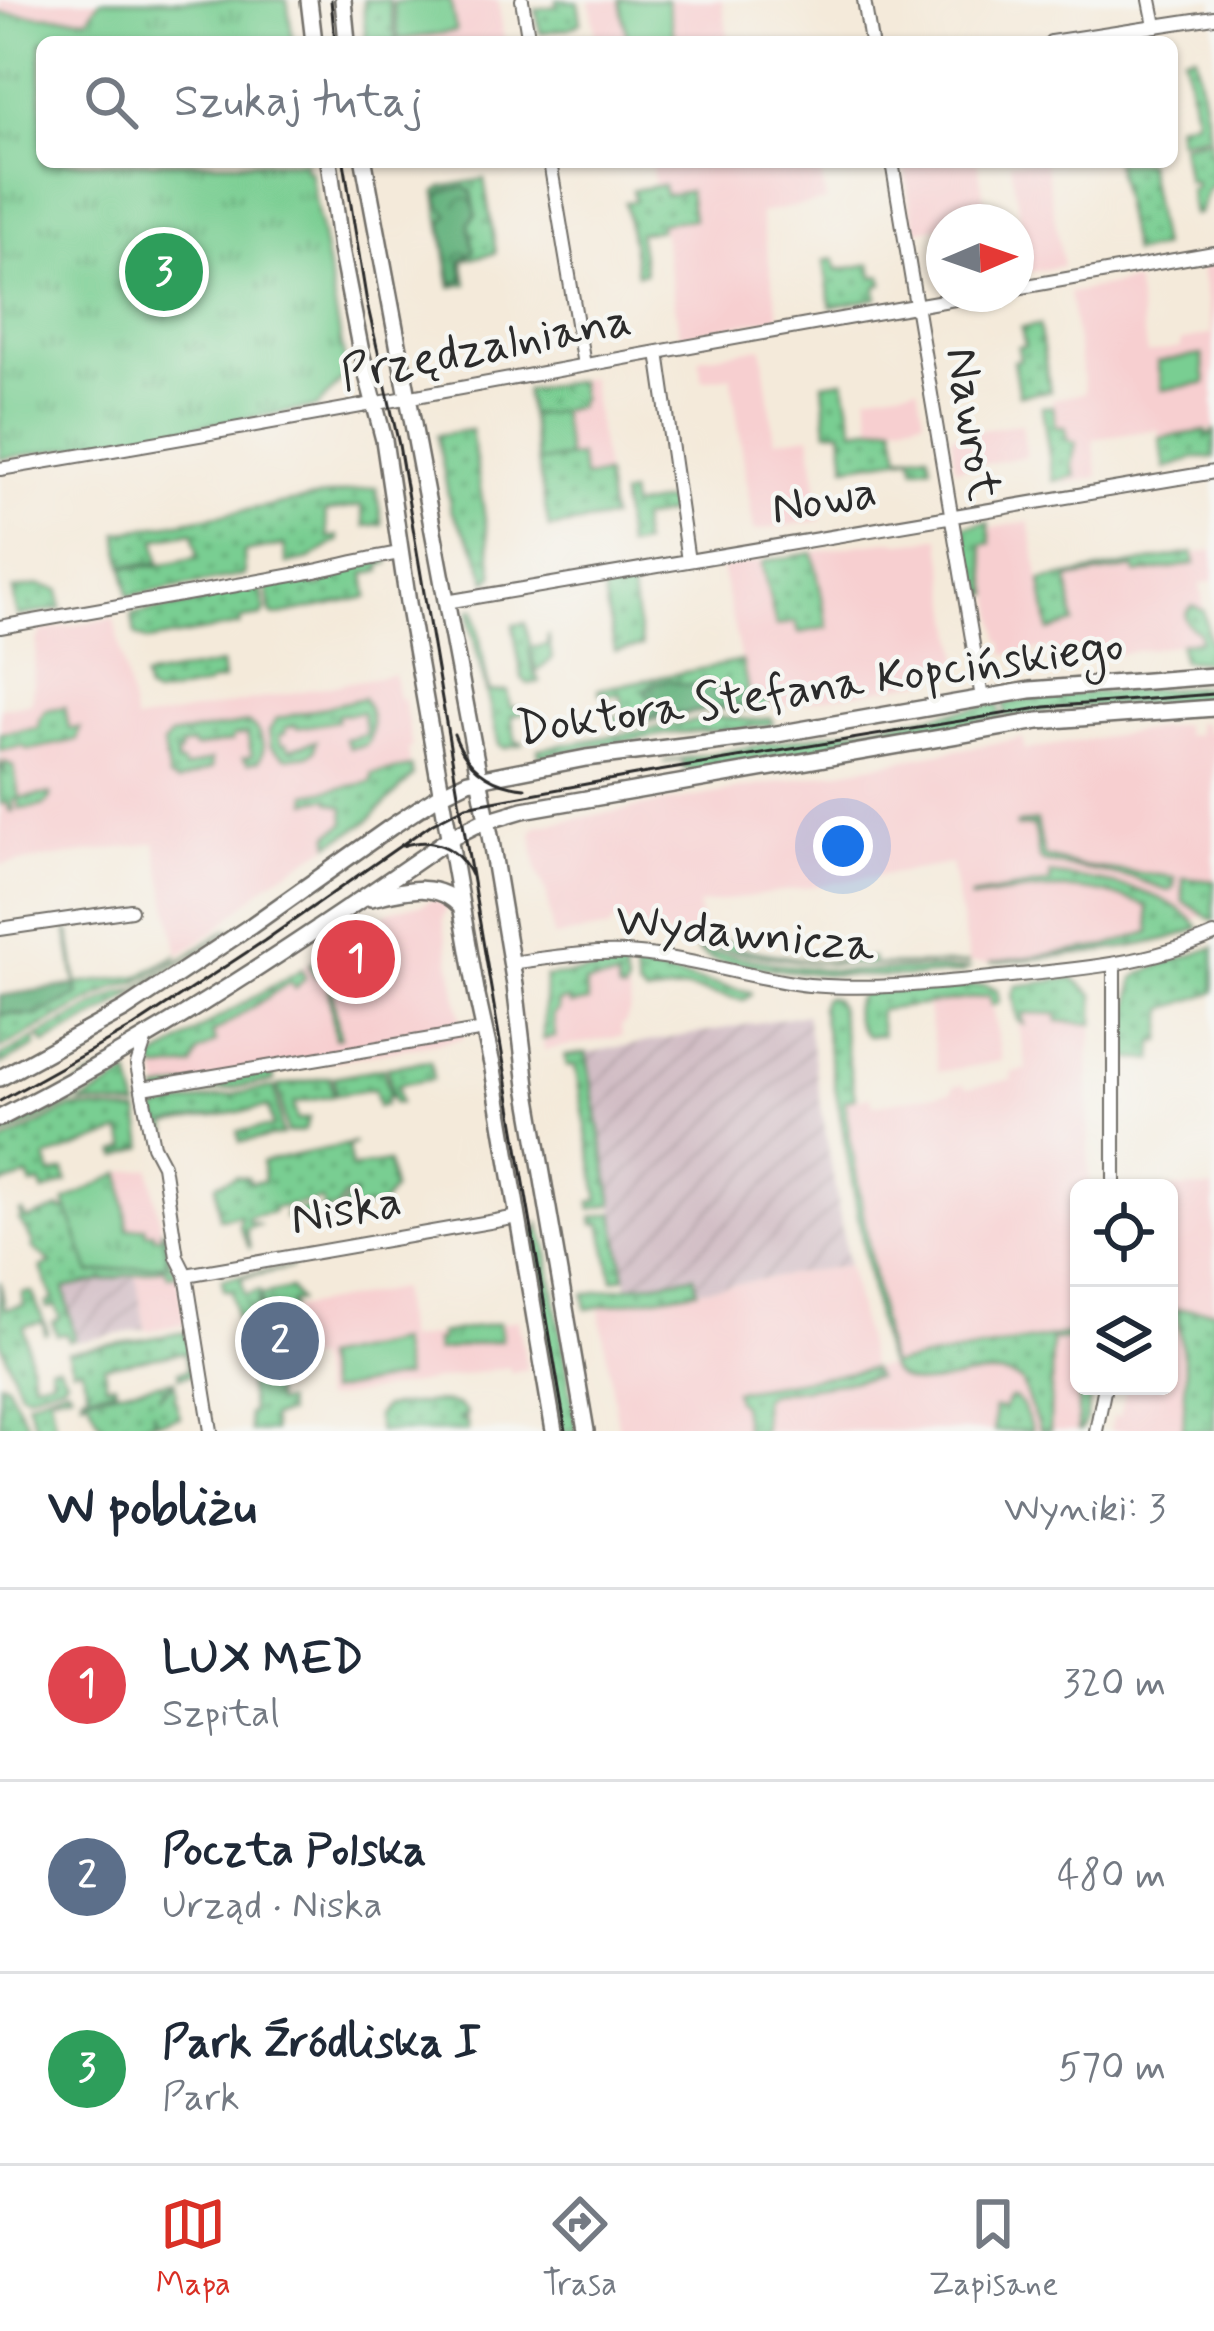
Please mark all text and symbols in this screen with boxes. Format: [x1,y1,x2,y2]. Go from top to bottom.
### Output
search box [36,36,1178,168]
icon: search [78,69,144,135]
text: Szukaj tutaj [174,73,423,132]
north arrow [926,204,1034,312]
pin: 3 [125,227,203,317]
street label: Przędzalniana [335,289,637,407]
street label: Nawrot [929,343,1015,505]
street label: Nowa [766,461,882,541]
street label: Doktora Stefana Kopcińskiego [512,614,1128,765]
your location [813,816,873,876]
street label: Wydawnicza [612,889,878,979]
pin: 1 [317,914,395,1004]
street label: Niska [286,1170,406,1252]
map controls [1070,1179,1178,1395]
button: locate [1070,1179,1178,1287]
button: layers [1070,1287,1178,1395]
pin: 2 [241,1296,319,1386]
text: W pobliżu [48,1476,256,1542]
text: Wyniki: 3 [1004,1484,1166,1535]
text: LUX MED [162,1630,363,1689]
text: 1 [78,1659,96,1710]
text: 320 m [1063,1659,1166,1710]
text: Szpital [162,1689,280,1740]
text: Poczta Polska [162,1822,426,1881]
text: 2 [77,1851,97,1902]
text: 480 m [1057,1851,1166,1902]
text: Urząd · Niska [162,1881,383,1932]
text: Park Źródliska I [162,2014,481,2073]
text: 3 [78,2043,96,2094]
text: 570 m [1058,2043,1166,2094]
text: Park [162,2073,240,2124]
tab: Mapa [156,2191,231,2307]
tab: Trasa [543,2191,617,2307]
tab: Zapisane [929,2191,1058,2307]

